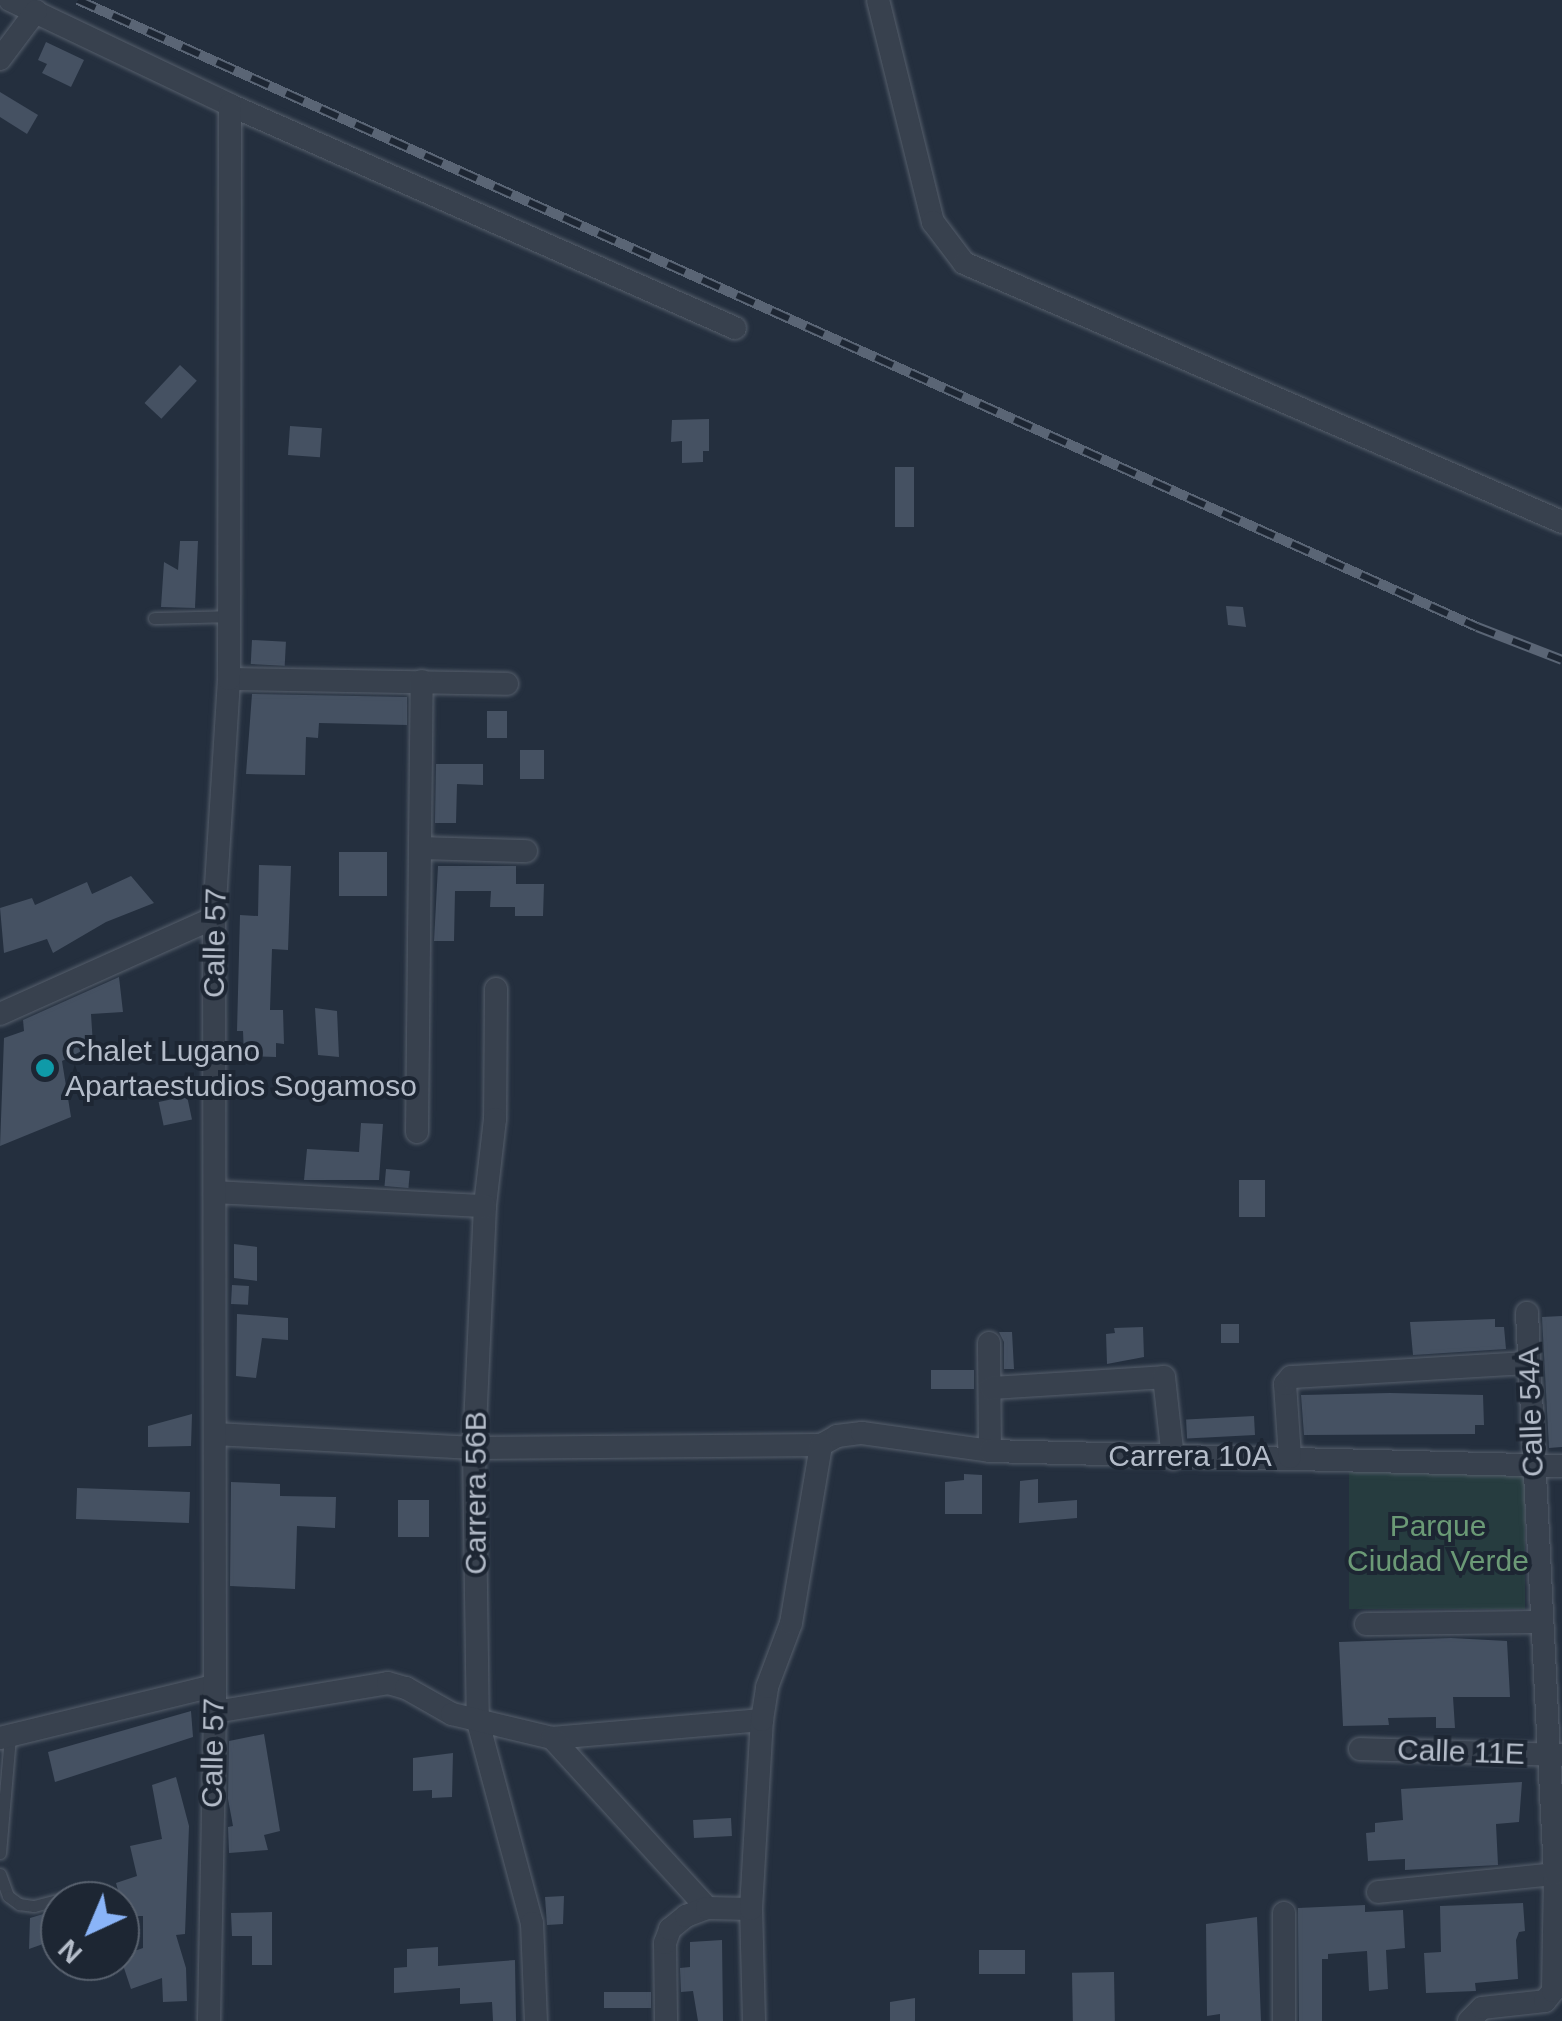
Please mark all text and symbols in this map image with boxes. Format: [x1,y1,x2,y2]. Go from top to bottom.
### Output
street label: Calle 57 [196,888,234,998]
place label: Chalet Lugano Apartaestudios Sogamoso [65,1033,417,1104]
marker: Chalet Lugano Apartaestudios Sogamoso [34,1057,56,1079]
street label: Calle 54A [1511,1346,1551,1478]
street label: Carrera 56B [458,1411,494,1575]
street label: Carrera 10A [1108,1438,1272,1474]
park label: Parque Ciudad Verde [1347,1508,1529,1578]
street label: Calle 57 [194,1698,232,1808]
street label: Calle 11E [1396,1732,1526,1772]
north arrow [40,1881,140,1981]
text: N [52,1933,88,1970]

